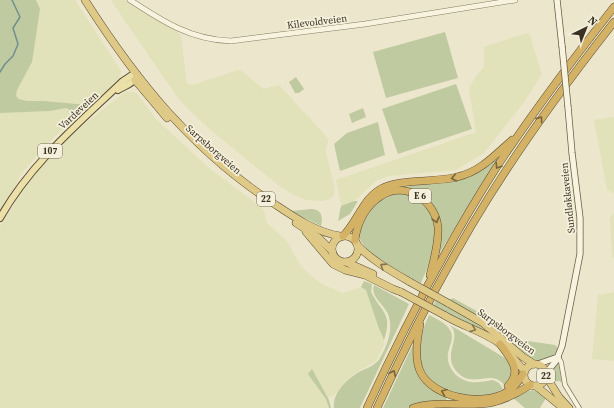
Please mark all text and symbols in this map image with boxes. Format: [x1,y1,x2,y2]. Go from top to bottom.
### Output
north arrow [566,8,606,48]
street label: Kilevoldveien [286,11,348,32]
text: N [584,13,601,29]
street label: Vardeveien [56,89,101,132]
one-way arrow [535,117,542,124]
street label: Sarpsborgveien [183,122,244,177]
road number: 107 [38,144,62,158]
one-way arrow [495,162,503,169]
street label: Sundløkkaveien [557,162,578,234]
one-way arrow [450,173,457,181]
road number: E 6 [409,189,431,203]
road number: 22 [257,192,275,206]
one-way arrow [431,216,440,223]
one-way arrow [380,263,387,270]
street label: Sarpsborgveien [475,305,538,357]
one-way arrow [469,324,476,332]
one-way arrow [388,369,396,377]
road number: 22 [537,369,555,383]
one-way arrow [440,389,447,397]

